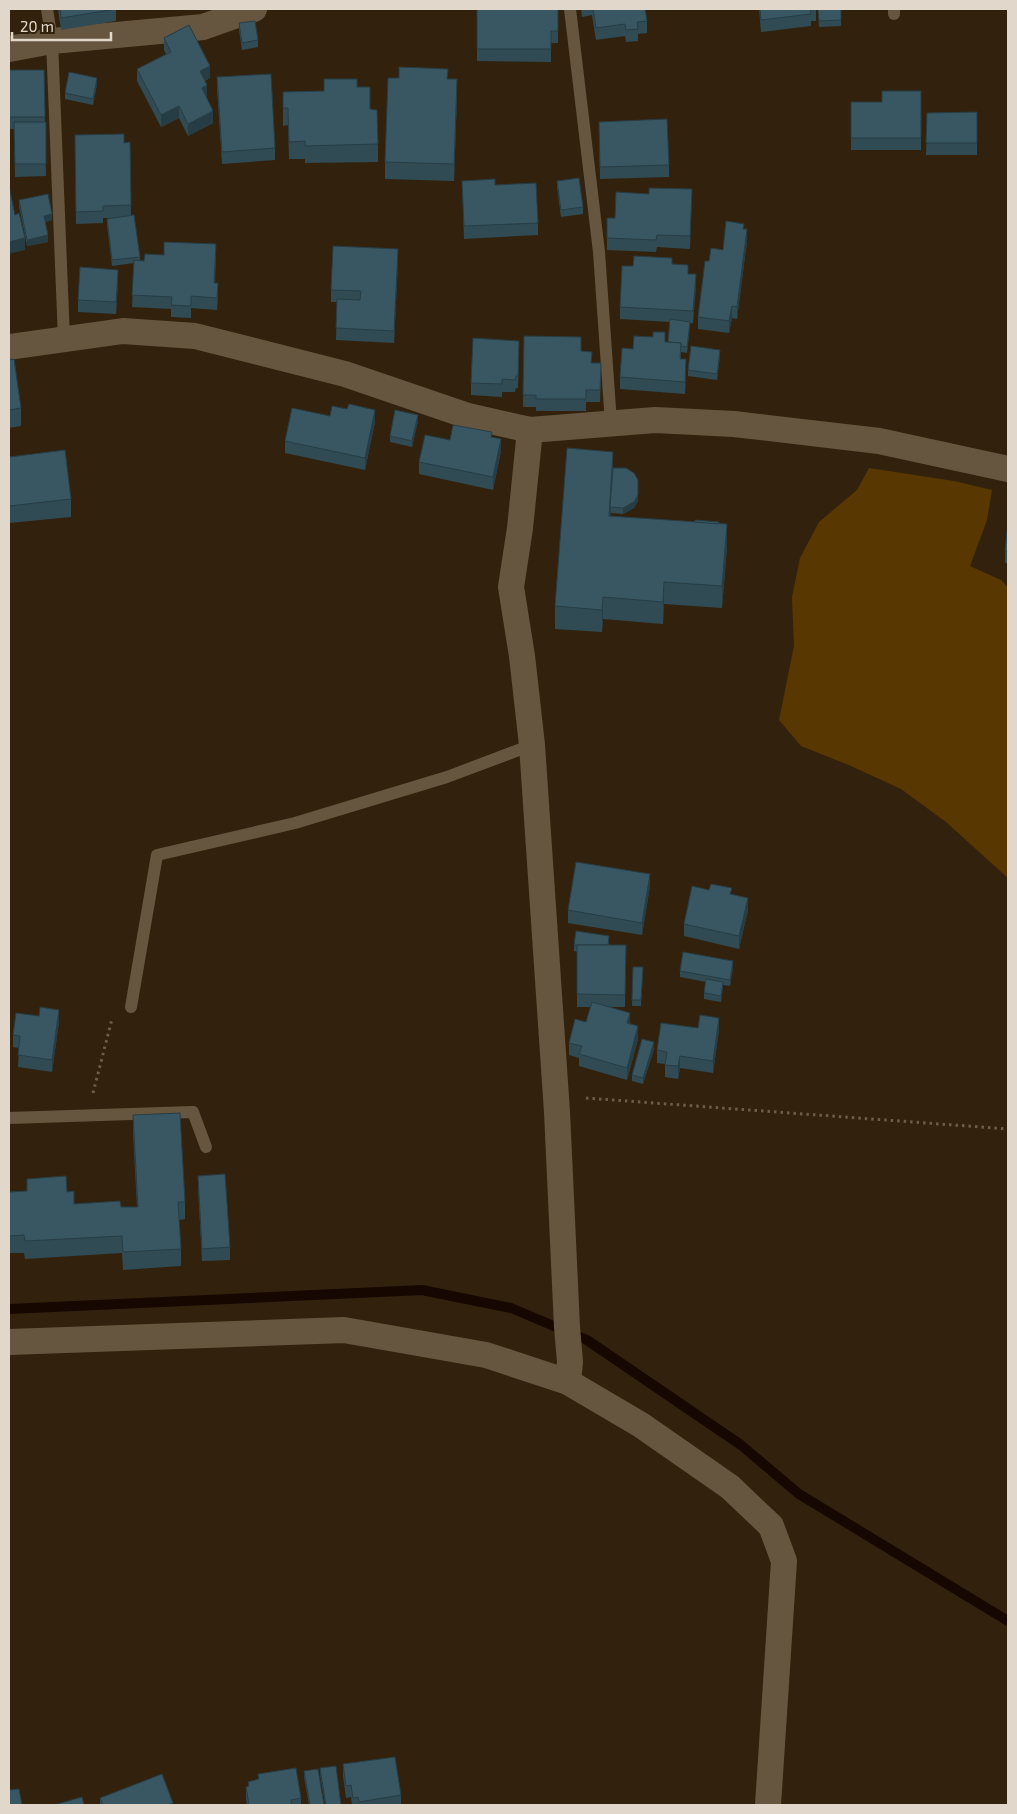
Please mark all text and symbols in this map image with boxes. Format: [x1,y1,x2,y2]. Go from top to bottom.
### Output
scale bar [12,10,111,42]
text: 20 m [20,17,54,35]

